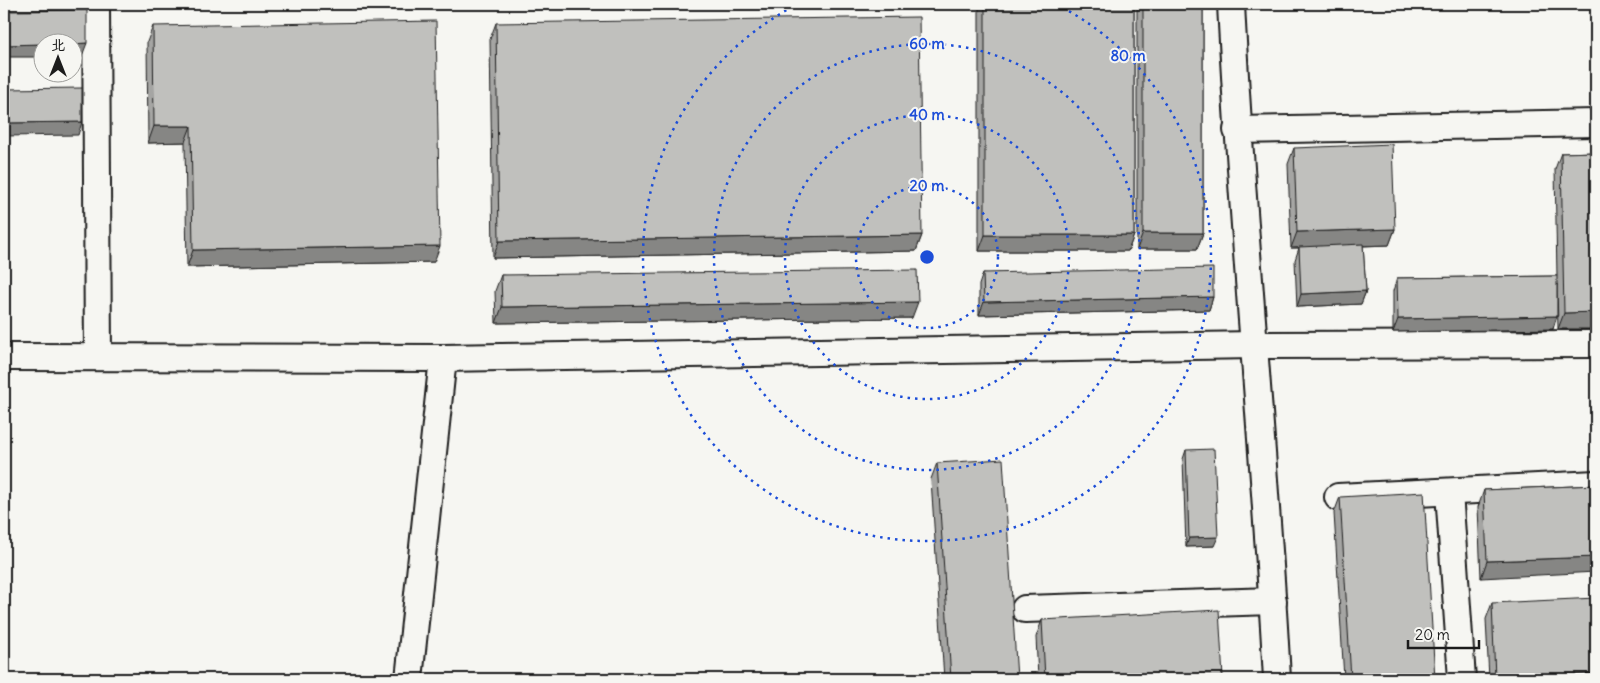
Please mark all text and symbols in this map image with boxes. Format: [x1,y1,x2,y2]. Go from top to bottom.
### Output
north arrow [32,32,82,82]
text: 60 m [909,34,945,53]
text: 北 [51,36,65,54]
text: 80 m [1110,46,1146,65]
text: 40 m [909,105,945,124]
text: 20 m [910,176,944,195]
centre of rings [918,248,936,266]
scale bar [1408,618,1479,650]
text: 20 m [1415,625,1450,644]

